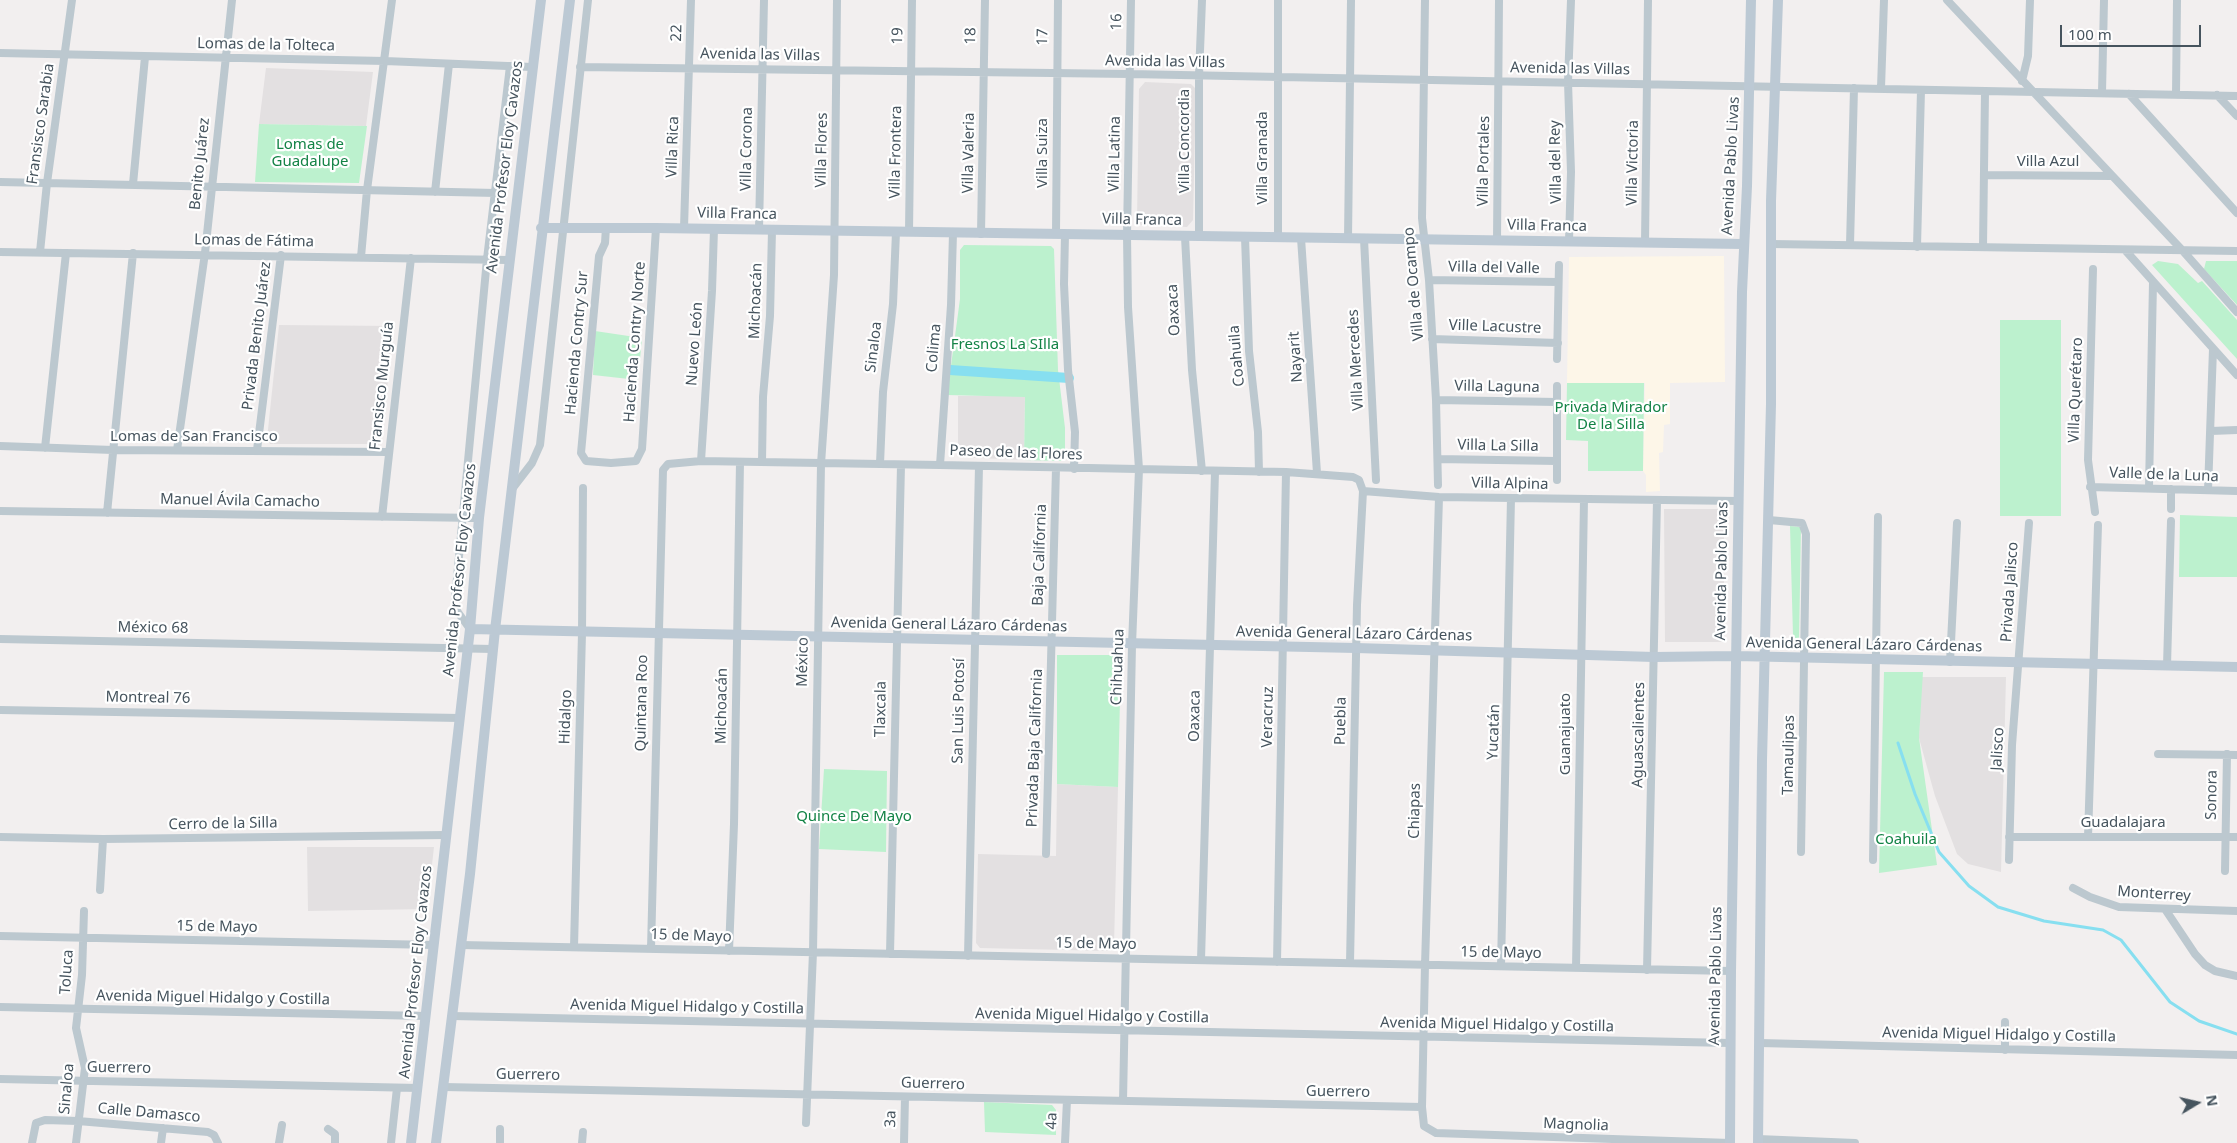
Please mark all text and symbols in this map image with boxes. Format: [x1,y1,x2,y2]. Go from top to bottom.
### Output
street label: 16 [1108,13,1126,31]
scale bar [2062,15,2203,47]
street label: 22 [668,24,686,42]
text: 100 m [2068,24,2112,44]
street label: 19 [889,27,907,45]
street label: 18 [962,27,980,45]
street label: 17 [1034,28,1052,46]
street label: Lomas de la Tolteca [197,35,335,55]
street label: Avenida las Villas [700,45,820,65]
street label: Avenida las Villas [1105,52,1225,72]
street label: Avenida las Villas [1510,59,1630,79]
street label: Avenida Profesor Eloy Cavazos [483,60,527,274]
street label: Fransisco Sarabia [24,62,58,186]
street label: Villa Concordia [1176,89,1194,193]
street label: Avenida Pablo Livas [1718,96,1744,236]
street label: Villa Frontera [886,105,906,199]
street label: Villa Corona [737,107,757,191]
street label: Villa Granada [1254,111,1272,205]
street label: Villa Flores [812,112,832,188]
street label: Villa Valeria [959,112,979,194]
street label: Villa Rica [663,116,683,178]
street label: Villa Latina [1105,116,1125,192]
street label: Villa Portales [1474,116,1494,206]
street label: Benito Juárez [186,117,214,211]
street label: Villa Suiza [1034,118,1052,188]
street label: Villa del Rey [1546,120,1566,204]
street label: Villa Victoria [1623,120,1643,206]
park label: Lomas de Guadalupe [271,136,349,171]
street label: Villa Azul [2017,153,2079,171]
street label: Villa Franca [697,204,777,224]
street label: Villa Franca [1102,210,1182,230]
street label: Villa Franca [1507,216,1587,236]
street label: Villa de Ocampo [1400,226,1428,342]
street label: Lomas de Fátima [194,231,314,251]
street label: Villa del Valle [1448,258,1540,278]
street label: Privada Benito Juárez [239,261,275,411]
street label: Hacienda Contry Norte [620,261,650,423]
street label: Michoacán [746,263,766,339]
street label: Hacienda Contry Sur [562,270,592,416]
street label: Oaxaca [1164,284,1184,336]
street label: Nuevo León [683,301,707,387]
street label: Villa Mercedes [1344,309,1368,411]
street label: Ville Lacustre [1448,316,1542,338]
street label: Fransisco Murguía [366,321,398,451]
street label: Sinaloa [862,321,886,373]
street label: Colima [923,323,945,373]
street label: Coahuila [1225,325,1249,387]
street label: Nayarit [1285,331,1307,383]
park label: Fresnos La SIlla [951,336,1059,354]
street label: Villa Querétaro [2065,337,2087,443]
street label: Villa Laguna [1454,377,1540,397]
park label: Privada Mirador De la Silla [1555,399,1667,434]
street label: Lomas de San Francisco [110,428,278,446]
street label: Villa La Silla [1457,436,1539,456]
street label: Paseo de las Flores [949,442,1083,464]
street label: Avenida Profesor Eloy Cavazos [440,463,480,677]
street label: Valle de la Luna [2109,464,2219,486]
street label: Villa Alpina [1471,474,1549,494]
street label: Manuel Ávila Camacho [160,491,320,511]
street label: Avenida Pablo Livas [1712,501,1732,641]
street label: Baja California [1029,504,1051,606]
street label: Privada Jalisco [1998,541,2022,643]
street label: Avenida General Lázaro Cárdenas [831,614,1067,636]
street label: México 68 [117,618,189,638]
street label: Avenida General Lázaro Cárdenas [1236,623,1472,645]
street label: Chihuahua [1108,628,1128,706]
street label: Avenida General Lázaro Cárdenas [1746,634,1982,656]
street label: México [794,637,812,687]
street label: Quintana Roo [632,654,652,752]
street label: San Luis Potosí [949,658,969,764]
street label: Michoacán [712,668,732,744]
street label: Privada Baja California [1023,668,1047,828]
street label: Tlaxcala [872,681,890,737]
street label: Aguascalientes [1629,682,1649,788]
street label: Veracruz [1258,686,1278,748]
street label: Montreal 76 [105,688,191,708]
street label: Hidalgo [556,689,576,745]
street label: Oaxaca [1186,690,1204,742]
street label: Guanajuato [1557,693,1575,775]
street label: Puebla [1332,697,1350,745]
street label: Yucatán [1484,704,1504,760]
street label: Tamaulipas [1779,715,1799,795]
street label: Jalisco [1988,727,2008,771]
street label: Sonora [2203,770,2221,820]
street label: Chiapas [1406,783,1424,839]
park label: Quince De Mayo [796,808,912,826]
street label: Cerro de la Silla [168,814,278,834]
street label: Guadalajara [2080,814,2166,832]
park label: Coahuila [1875,831,1937,849]
street label: Avenida Profesor Eloy Cavazos [396,865,436,1079]
street label: Monterrey [2117,882,2191,906]
street label: Avenida Pablo Livas [1706,906,1726,1046]
street label: 15 de Mayo [176,917,258,937]
street label: 15 de Mayo [650,926,732,946]
street label: 15 de Mayo [1055,934,1137,954]
street label: 15 de Mayo [1460,943,1542,963]
street label: Toluca [56,949,78,995]
street label: Avenida Miguel Hidalgo y Costilla [96,987,330,1009]
street label: Avenida Miguel Hidalgo y Costilla [570,996,804,1018]
street label: Avenida Miguel Hidalgo y Costilla [975,1005,1209,1027]
street label: Avenida Miguel Hidalgo y Costilla [1380,1014,1614,1036]
street label: Avenida Miguel Hidalgo y Costilla [1882,1024,2116,1046]
street label: Guerrero [87,1058,151,1078]
street label: Sinaloa [56,1063,78,1115]
street label: Guerrero [496,1065,560,1085]
street label: Guerrero [901,1074,965,1094]
north arrow [2172,1078,2222,1128]
street label: Guerrero [1306,1082,1370,1102]
text: N [2202,1093,2223,1108]
street label: Calle Damasco [97,1100,201,1126]
street label: 3a [882,1110,900,1128]
street label: 4a [1043,1112,1061,1130]
street label: Magnolia [1543,1115,1609,1135]

